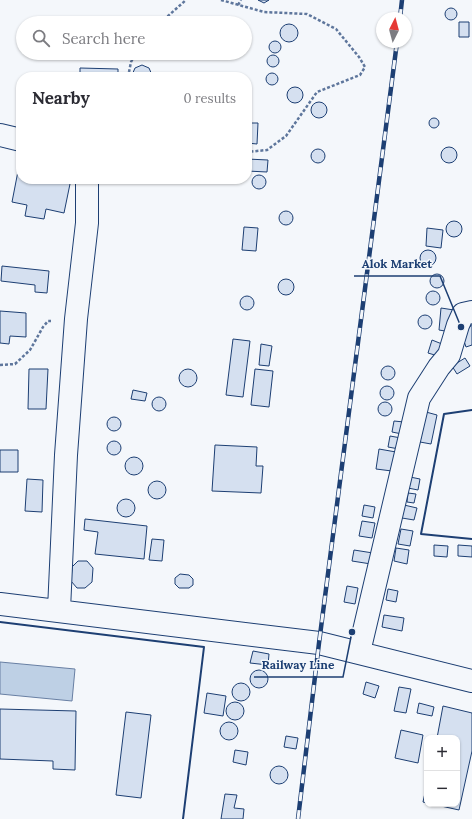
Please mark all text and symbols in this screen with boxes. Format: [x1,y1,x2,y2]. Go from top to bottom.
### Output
north arrow [376,12,412,48]
search box [16,16,252,60]
icon: search [30,27,52,49]
text: Search here [62,29,145,48]
text: Nearby [32,87,90,109]
text: 0 results [184,90,236,107]
callout: Alok Market [354,252,440,276]
text: Alok Market [362,256,433,271]
callout: Railway Line [254,653,343,677]
text: Railway Line [262,657,335,672]
map controls [424,735,460,807]
button: + [424,735,460,771]
button: − [424,771,460,807]

